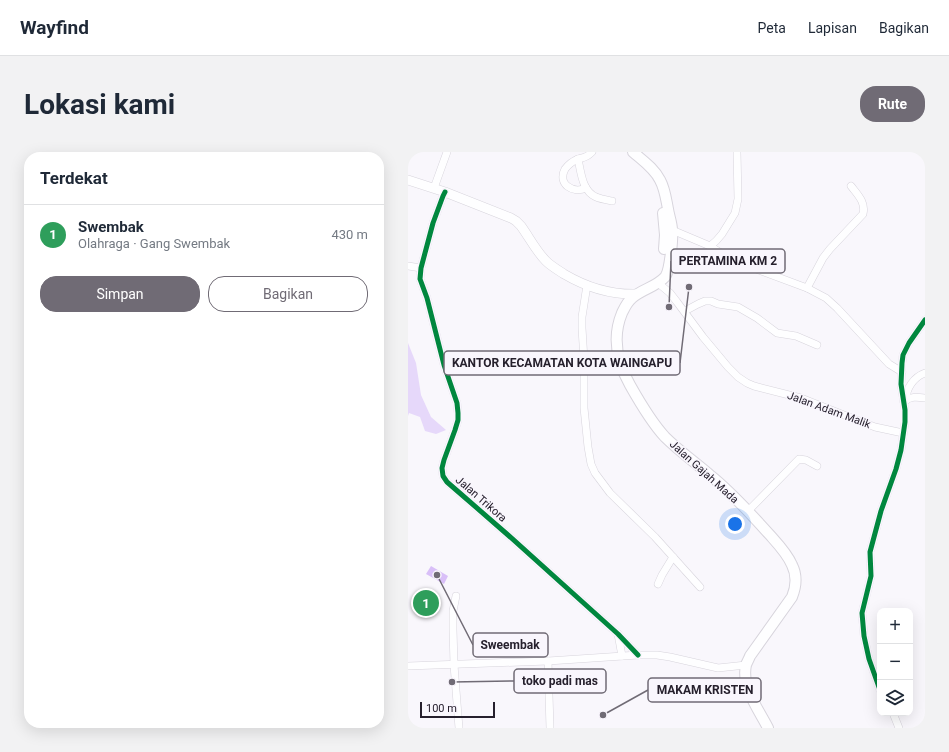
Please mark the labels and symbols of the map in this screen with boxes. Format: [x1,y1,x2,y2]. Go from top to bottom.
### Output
callout: PERTAMINA KM 2 [671,249,785,273]
text: PERTAMINA KM 2 [679,254,777,268]
callout: KANTOR KECAMATAN KOTA WAINGAPU [444,351,680,375]
text: KANTOR KECAMATAN KOTA WAINGAPU [452,356,672,370]
street label: Jalan Adam Malik [786,389,873,431]
street label: Jalan Gajah Mada [667,438,741,506]
street label: Jalan Trikora [453,473,509,525]
your location [725,514,745,534]
pin: 1 [413,588,439,618]
callout: Sweembak [473,633,548,657]
text: Sweembak [480,638,540,652]
callout: toko padi mas [514,669,606,693]
text: toko padi mas [522,674,598,688]
callout: MAKAM KRISTEN [648,678,761,702]
text: MAKAM KRISTEN [657,683,753,697]
scale bar [420,700,495,719]

